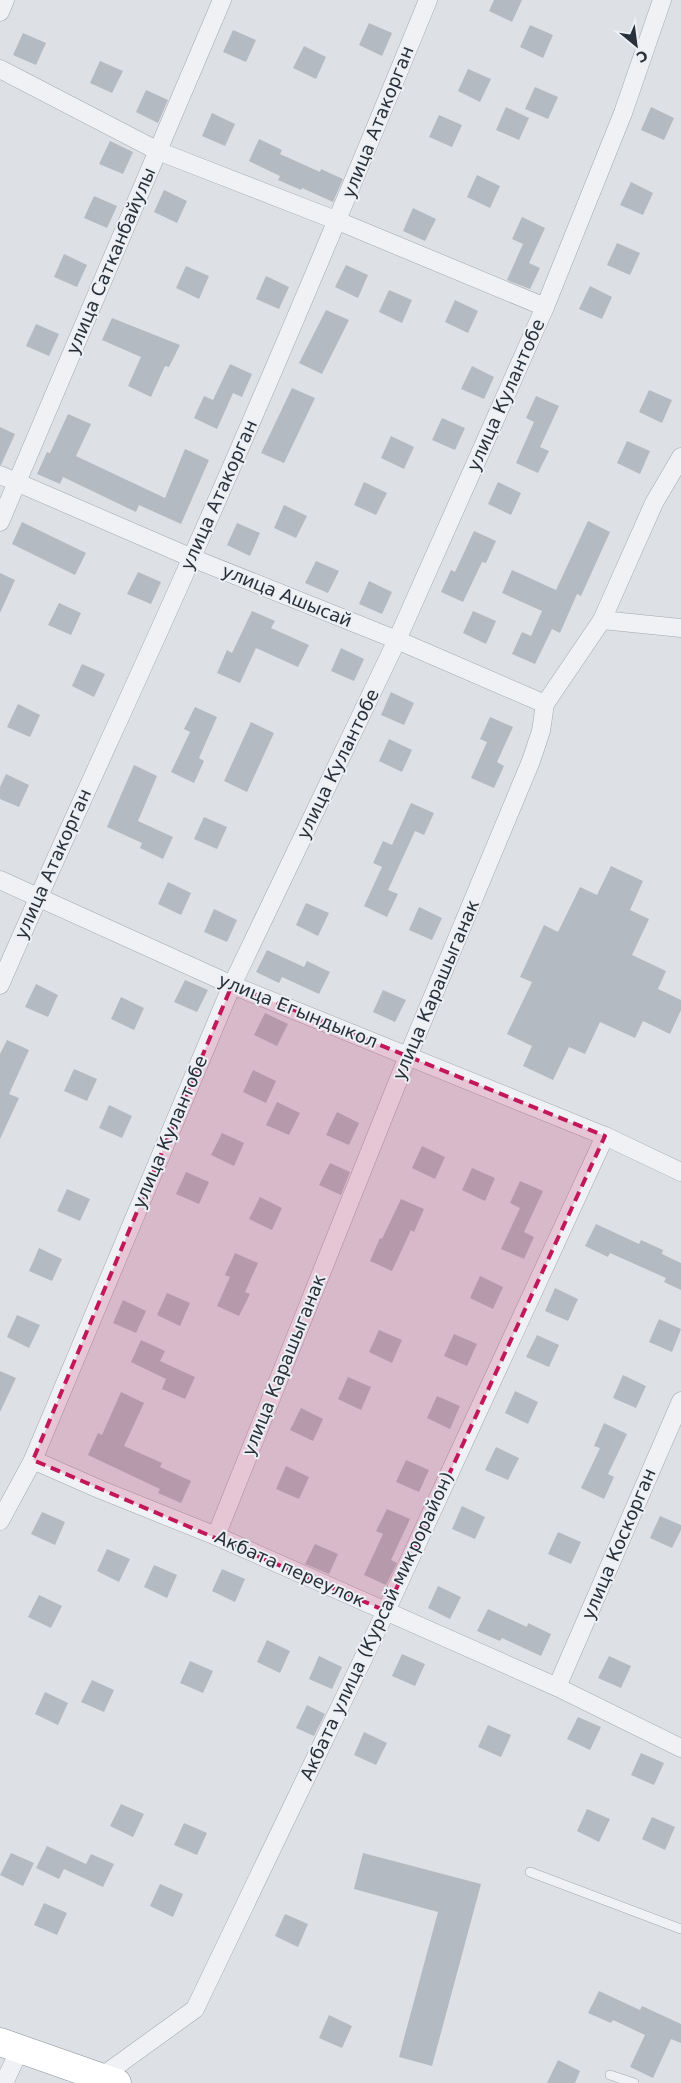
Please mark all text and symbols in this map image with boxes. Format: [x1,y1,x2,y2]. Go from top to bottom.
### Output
north arrow [611,20,661,70]
street label: улица Атакорган [337,43,418,201]
text: С [634,47,651,66]
street label: улица Сатканбайулы [62,164,159,357]
street label: улица Кулантобе [463,315,549,474]
street label: улица Атакорган [176,416,261,573]
street label: улица Ашысай [219,560,355,631]
street label: улица Кулантобе [292,685,383,842]
street label: улица Атакорган [10,785,95,942]
street label: улица Карашыганак [388,896,483,1083]
street label: улица Егындыкол [216,969,381,1052]
street label: улица Кулантобе [128,1052,211,1212]
street label: улица Карашыганак [237,1271,330,1459]
street label: улица Коскорган [577,1465,660,1623]
street label: Акбата улица (Курсай микрорайон) [296,1468,458,1783]
street label: Акбата переулок [212,1526,369,1611]

